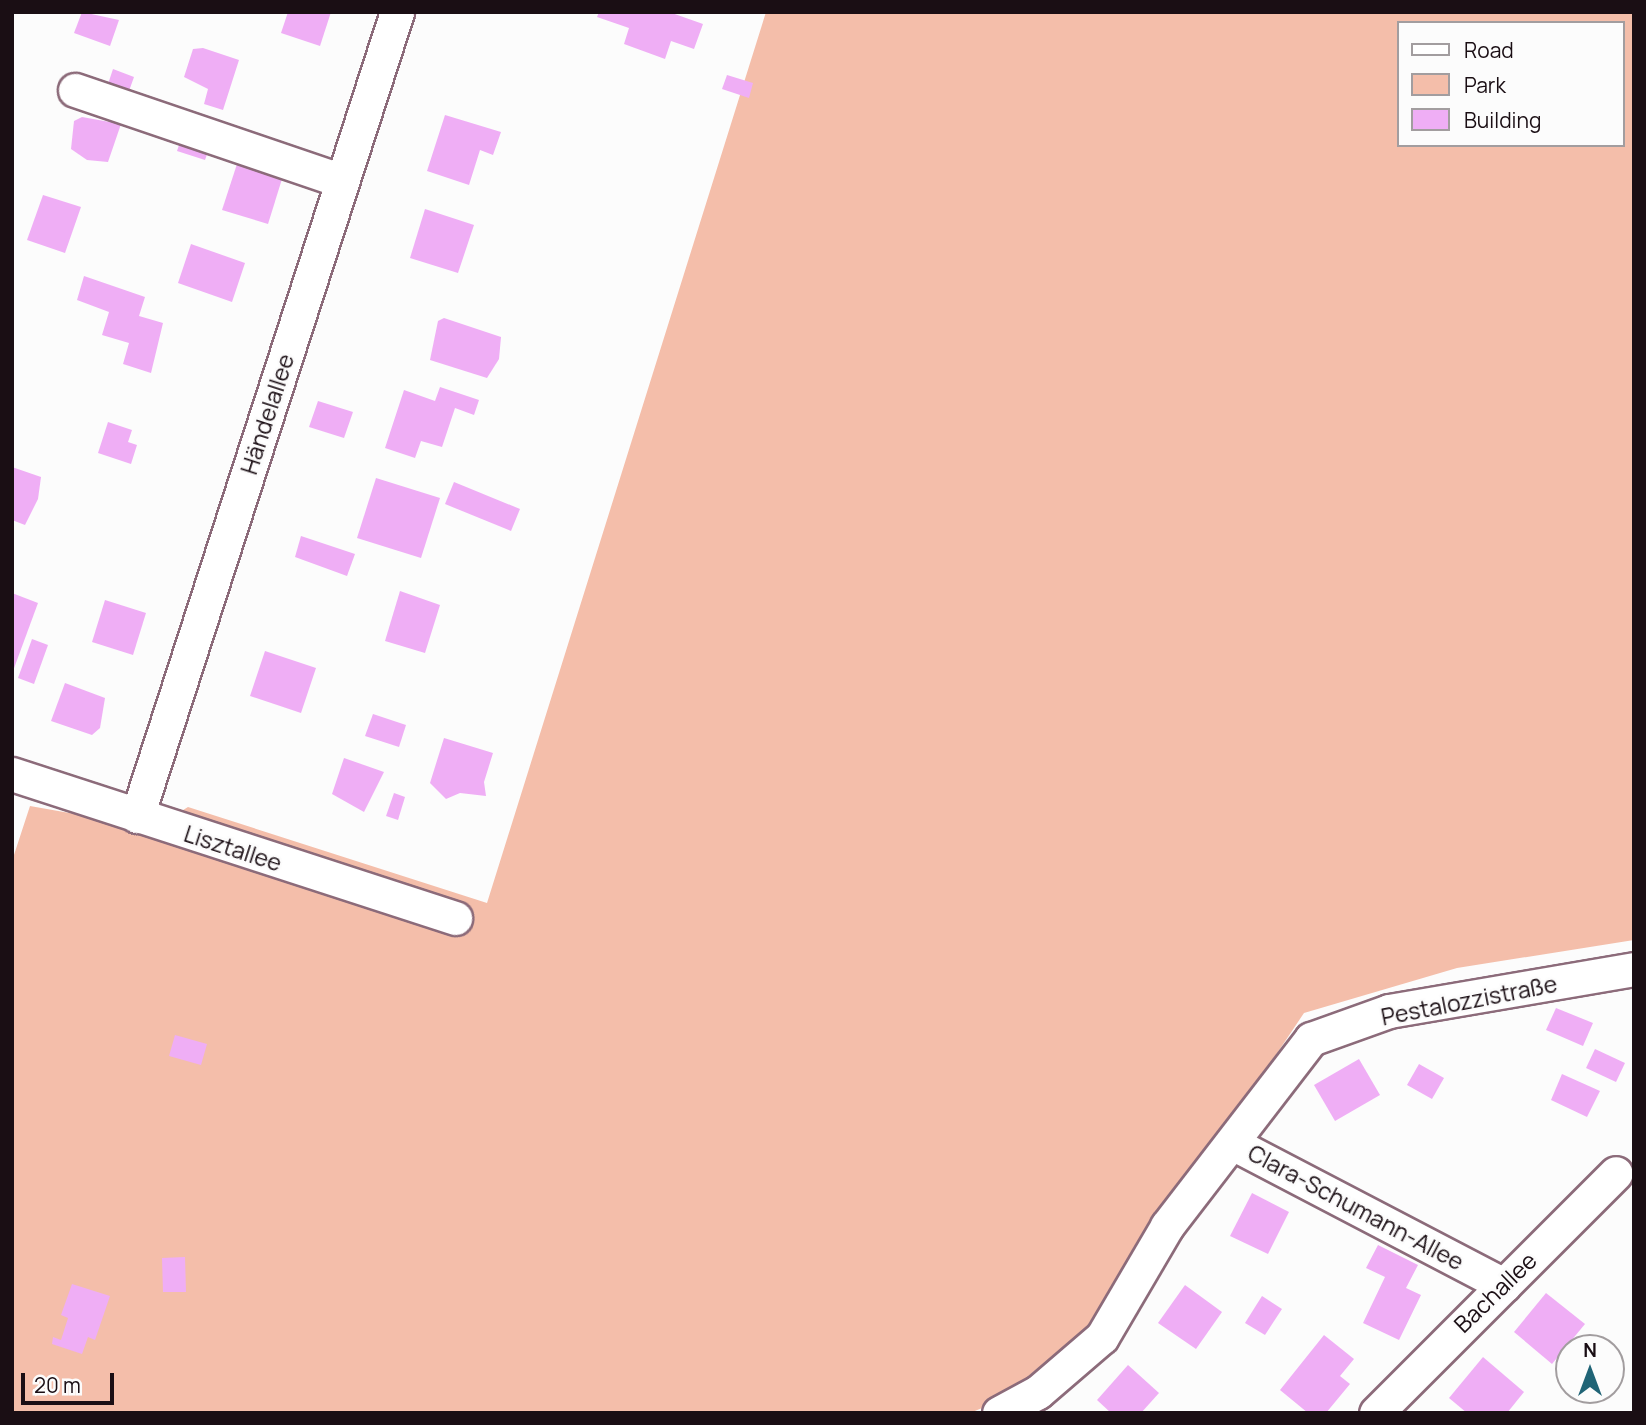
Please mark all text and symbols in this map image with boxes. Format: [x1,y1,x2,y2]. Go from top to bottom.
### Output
legend [1398,21,1625,147]
text: Road [1464,36,1514,64]
text: Park [1464,71,1506,99]
text: Building [1464,106,1541,134]
street label: Händelallee [235,350,299,478]
street label: Lisztallee [181,819,285,877]
street label: Pestalozzistraße [1379,969,1559,1031]
street label: Clara-Schumann-Allee [1244,1138,1468,1276]
street label: Bachallee [1448,1246,1542,1338]
north arrow [1555,1334,1625,1404]
text: N [1583,1337,1597,1363]
scale bar [24,1358,117,1402]
text: 20 m [34,1371,81,1399]

